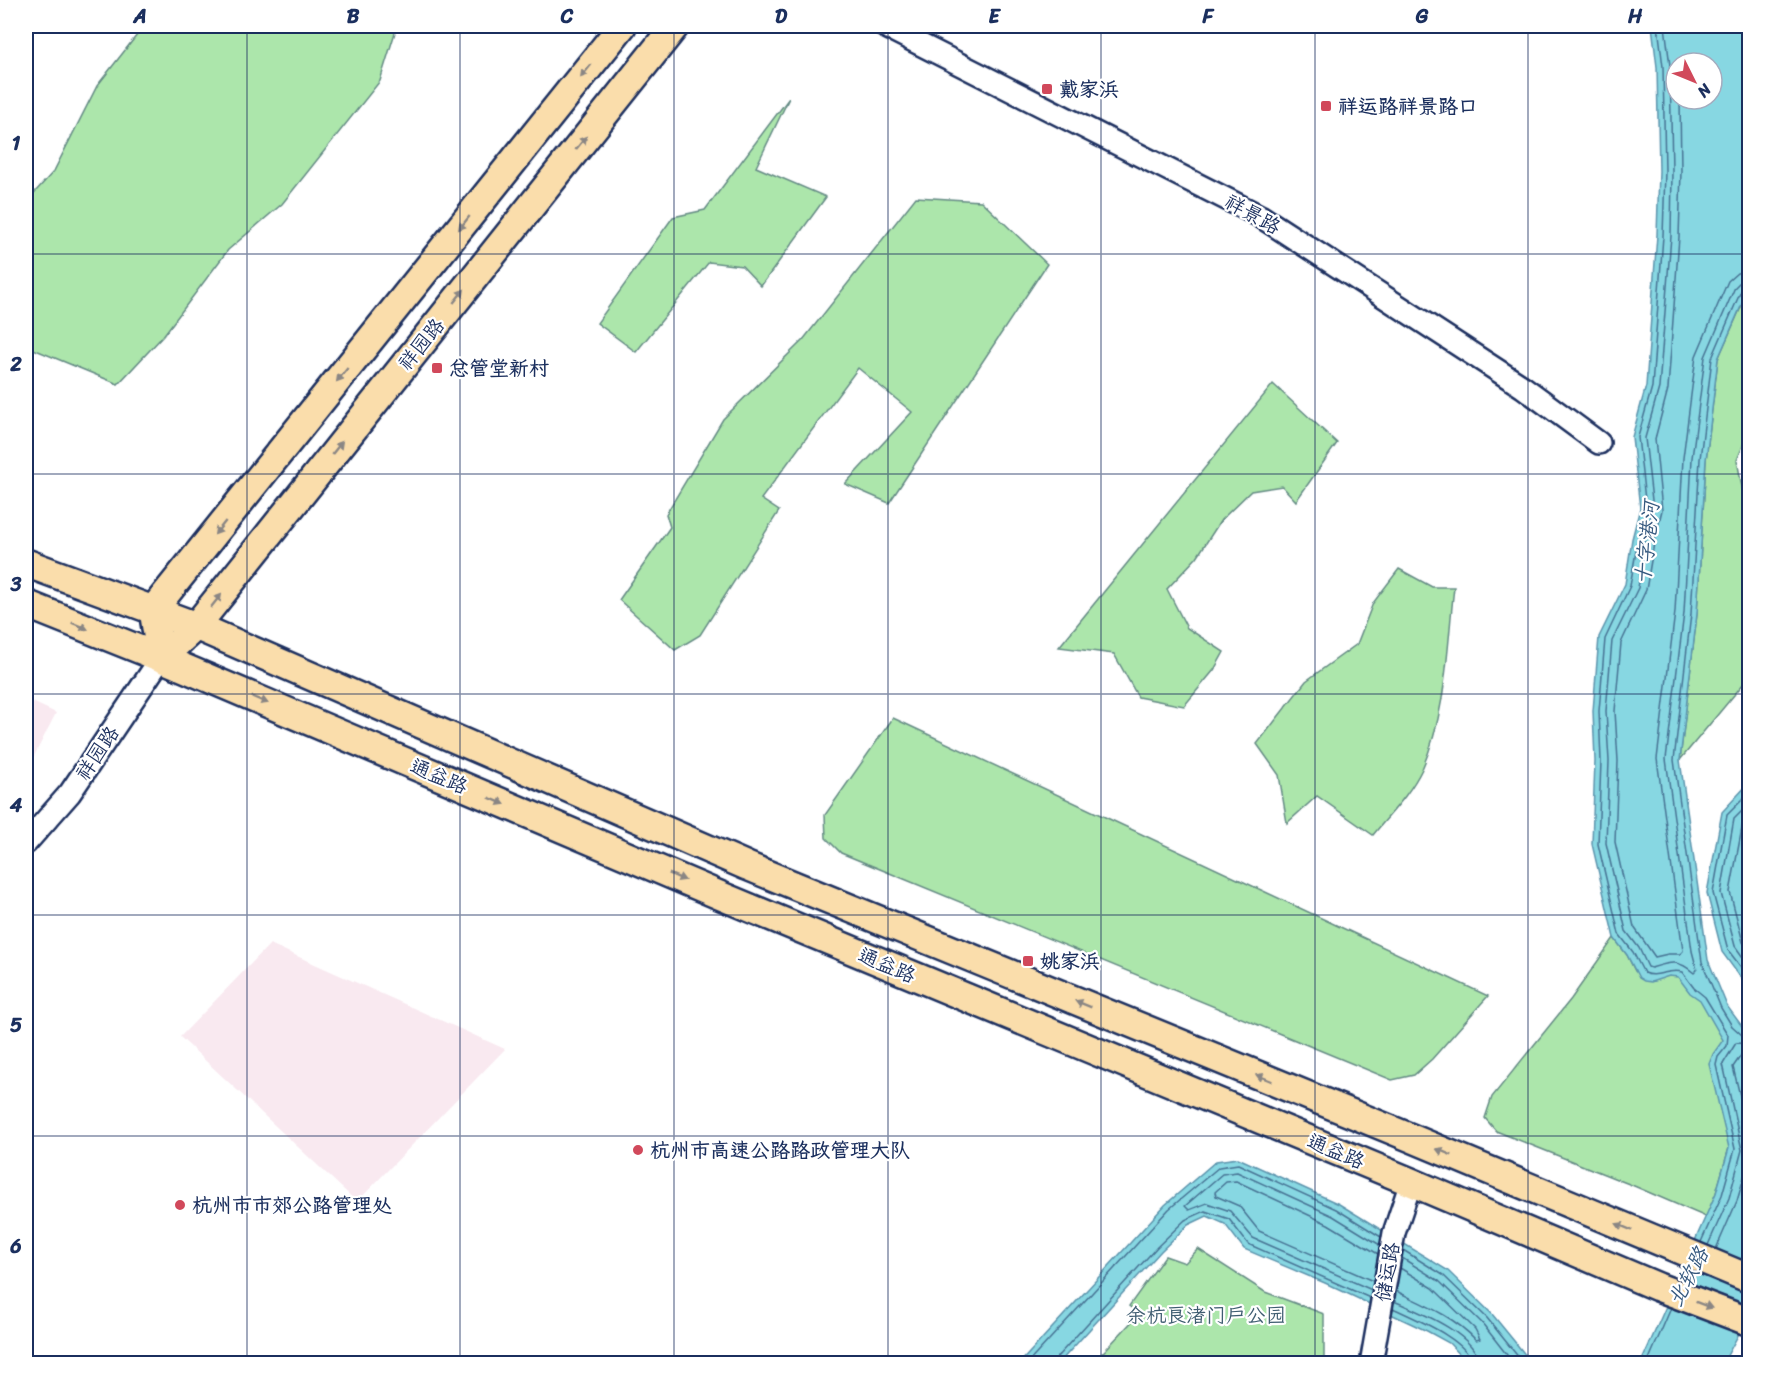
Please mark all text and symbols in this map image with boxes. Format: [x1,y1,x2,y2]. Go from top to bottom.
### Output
text: A [132,0,147,34]
text: B [347,0,360,34]
text: C [560,0,574,34]
text: D [775,0,788,34]
text: E [988,0,1001,34]
text: F [1202,0,1215,34]
text: G [1415,0,1429,34]
text: H [1627,0,1643,34]
north arrow [1664,51,1724,111]
one-way arrow [579,63,592,79]
place label: 戴家浜 [1059,72,1119,107]
text: N [1690,76,1720,105]
marker: 戴家浜 [1040,82,1054,96]
place label: 祥运路祥景路口 [1338,89,1478,124]
marker: 祥运路祥景路口 [1319,99,1333,113]
text: 1 [12,126,21,161]
one-way arrow [574,136,586,151]
street label: 祥景路 [1218,185,1288,245]
one-way arrow [458,216,470,231]
one-way arrow [453,288,466,304]
street label: 祥园路 [389,309,454,379]
text: 2 [9,347,22,382]
place label: 总管堂新村 [449,351,549,386]
marker: 总管堂新村 [430,361,444,375]
one-way arrow [336,368,348,383]
one-way arrow [331,440,344,456]
water label: 十字港河 [1624,496,1671,587]
one-way arrow [214,520,226,535]
text: 3 [10,567,22,602]
one-way arrow [209,593,221,608]
one-way arrow [71,621,89,631]
one-way arrow [251,696,269,705]
street label: 祥园路 [66,718,129,788]
street label: 通益路 [404,749,474,805]
text: 4 [9,788,23,823]
one-way arrow [489,796,507,806]
one-way arrow [668,873,686,882]
street label: 通益路 [852,938,922,994]
place label: 姚家浜 [1040,944,1100,979]
marker: 姚家浜 [1021,954,1035,968]
one-way arrow [1074,999,1092,1009]
text: 5 [10,1008,22,1043]
one-way arrow [1255,1073,1273,1082]
street label: 通益路 [1301,1124,1371,1180]
place label: 杭州市高速公路路政管理大队 [650,1133,910,1168]
marker: 杭州市高速公路路政管理大队 [631,1143,645,1157]
one-way arrow [1435,1147,1453,1156]
place label: 杭州市市郊公路管理处 [192,1188,392,1223]
marker: 杭州市市郊公路管理处 [173,1198,187,1212]
one-way arrow [1615,1222,1633,1231]
text: 6 [9,1229,22,1264]
street label: 储运路 [1365,1239,1410,1305]
water label: 北软路 [1656,1239,1721,1314]
park label: 余杭良渚门户公园 [1126,1298,1286,1333]
one-way arrow [1695,1301,1713,1310]

